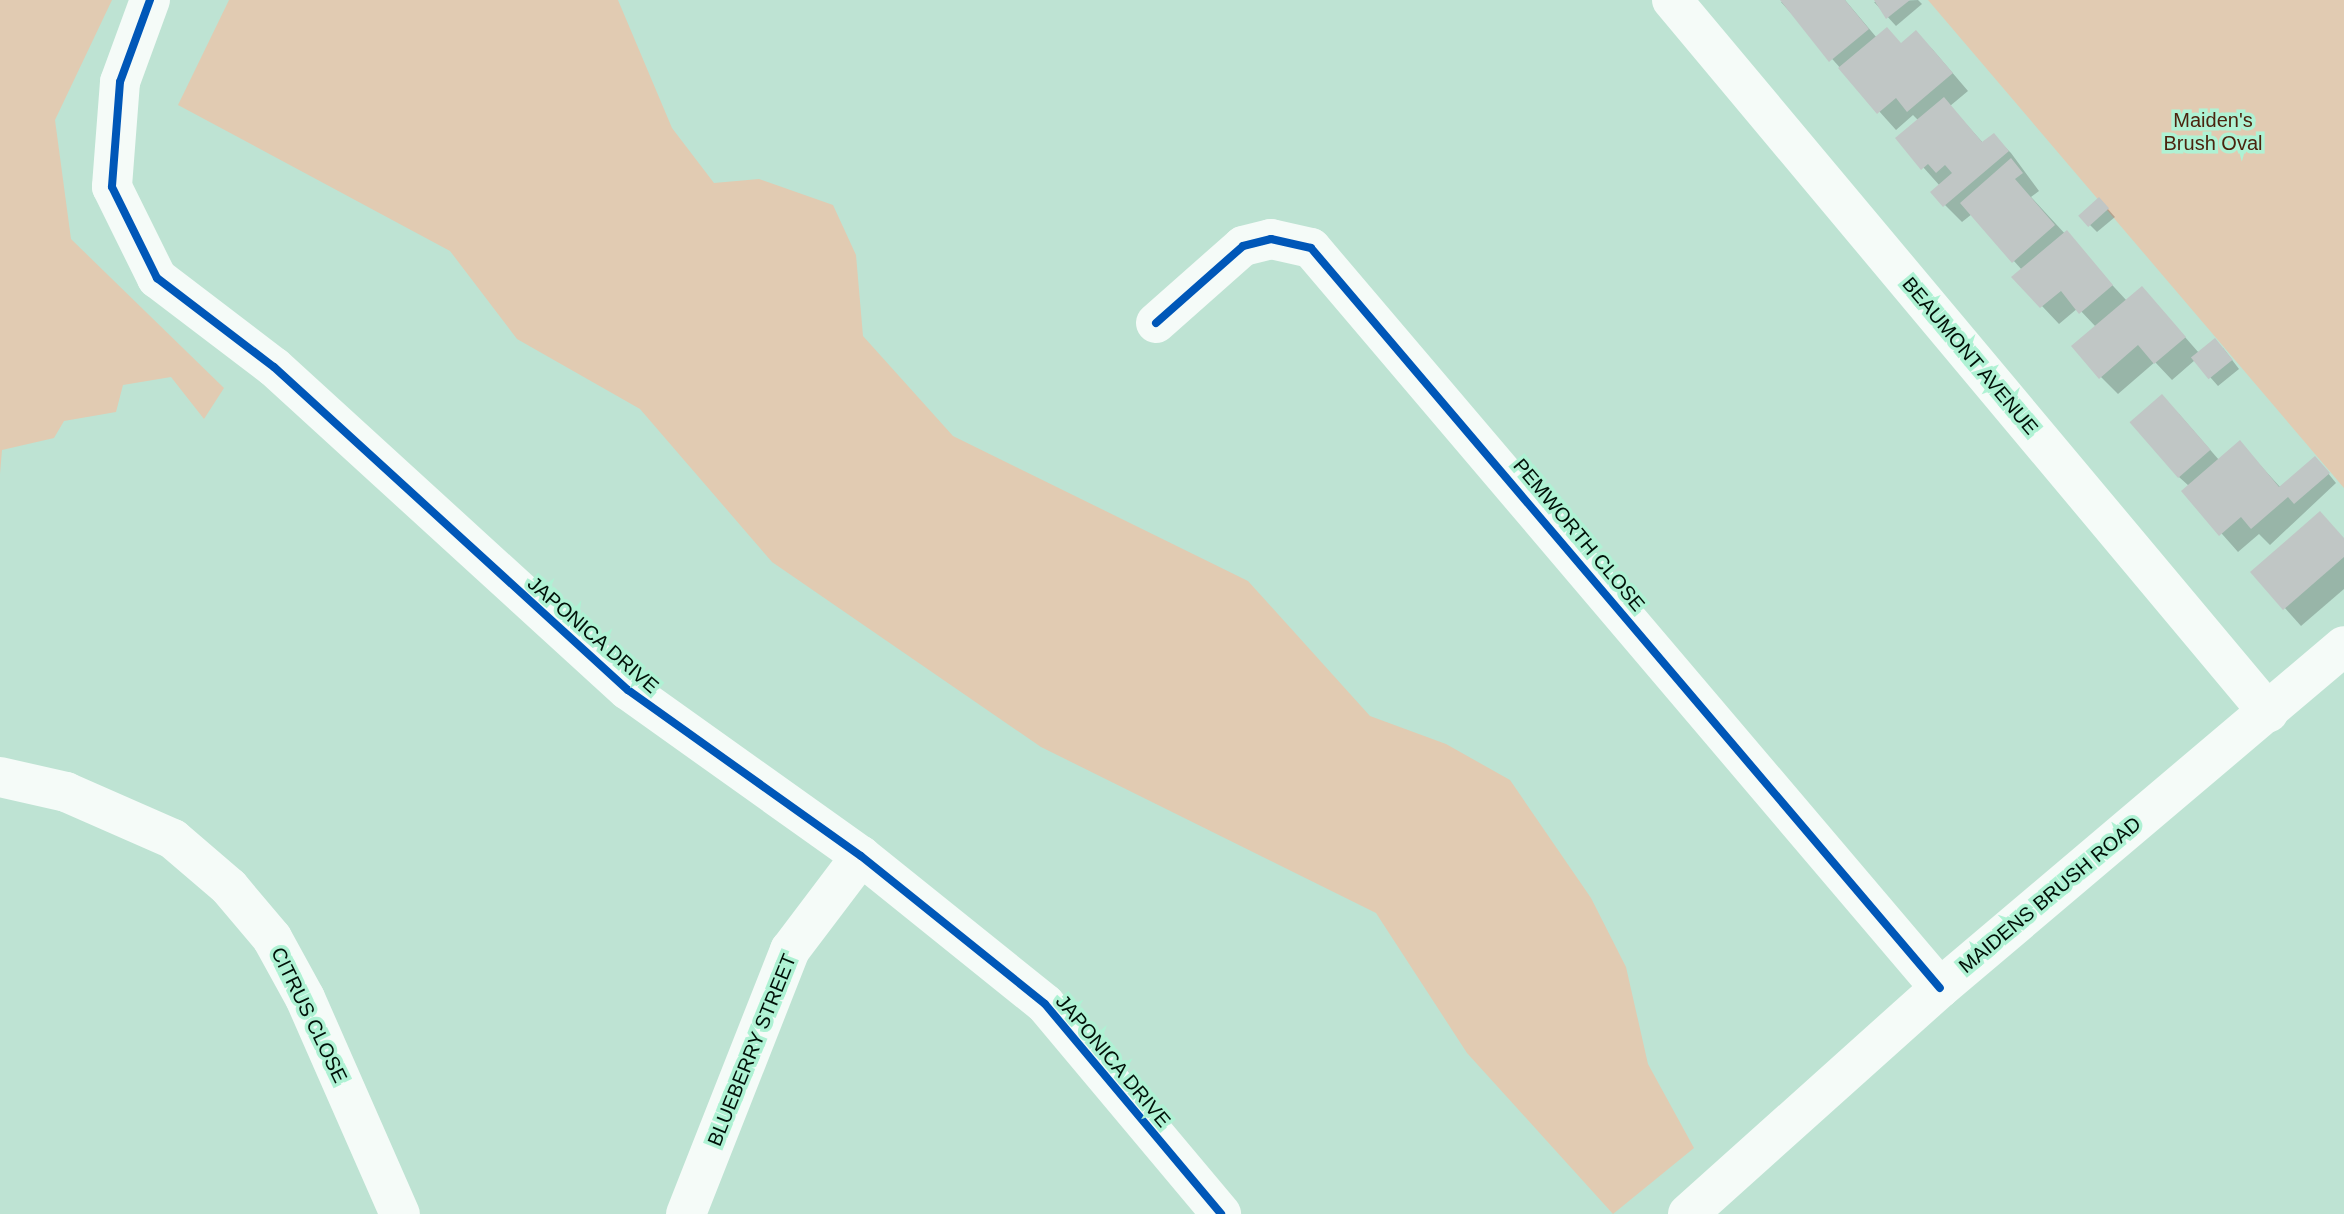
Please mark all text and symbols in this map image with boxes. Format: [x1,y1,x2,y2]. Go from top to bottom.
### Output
park label: Maiden's Brush Oval [2164,109,2262,156]
street label: BEAUMONT AVENUE [1897,272,2043,440]
street label: PEMWORTH CLOSE [1508,454,1650,616]
street label: JAPONICA DRIVE [522,571,664,699]
street label: MAIDENS BRUSH ROAD [1954,812,2146,978]
street label: CITRUS CLOSE [266,943,352,1087]
street label: BLUEBERRY STREET [702,950,802,1150]
street label: JAPONICA DRIVE [1050,989,1176,1133]

